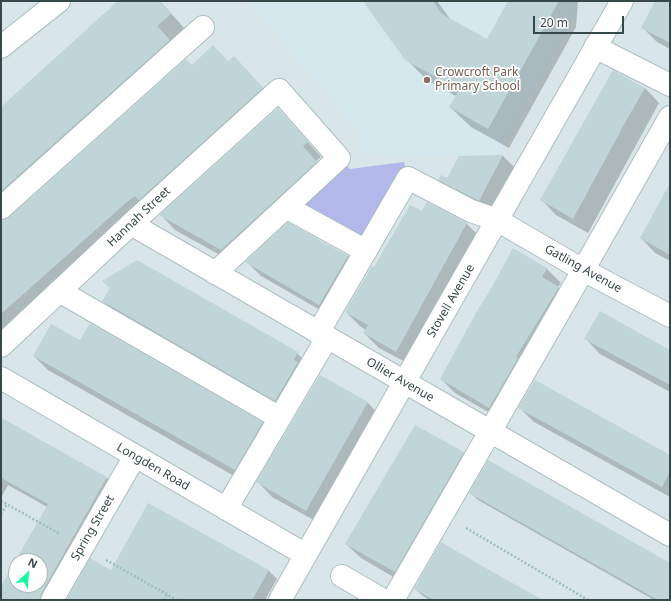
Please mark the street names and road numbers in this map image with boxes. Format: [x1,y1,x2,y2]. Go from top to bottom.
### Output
street label: Hannah Street [104,184,174,250]
street label: Gatling Avenue [542,242,624,296]
street label: Stovell Avenue [424,262,478,340]
street label: Ollier Avenue [364,355,436,405]
street label: Longden Road [114,440,192,494]
street label: Spring Street [68,493,118,563]

